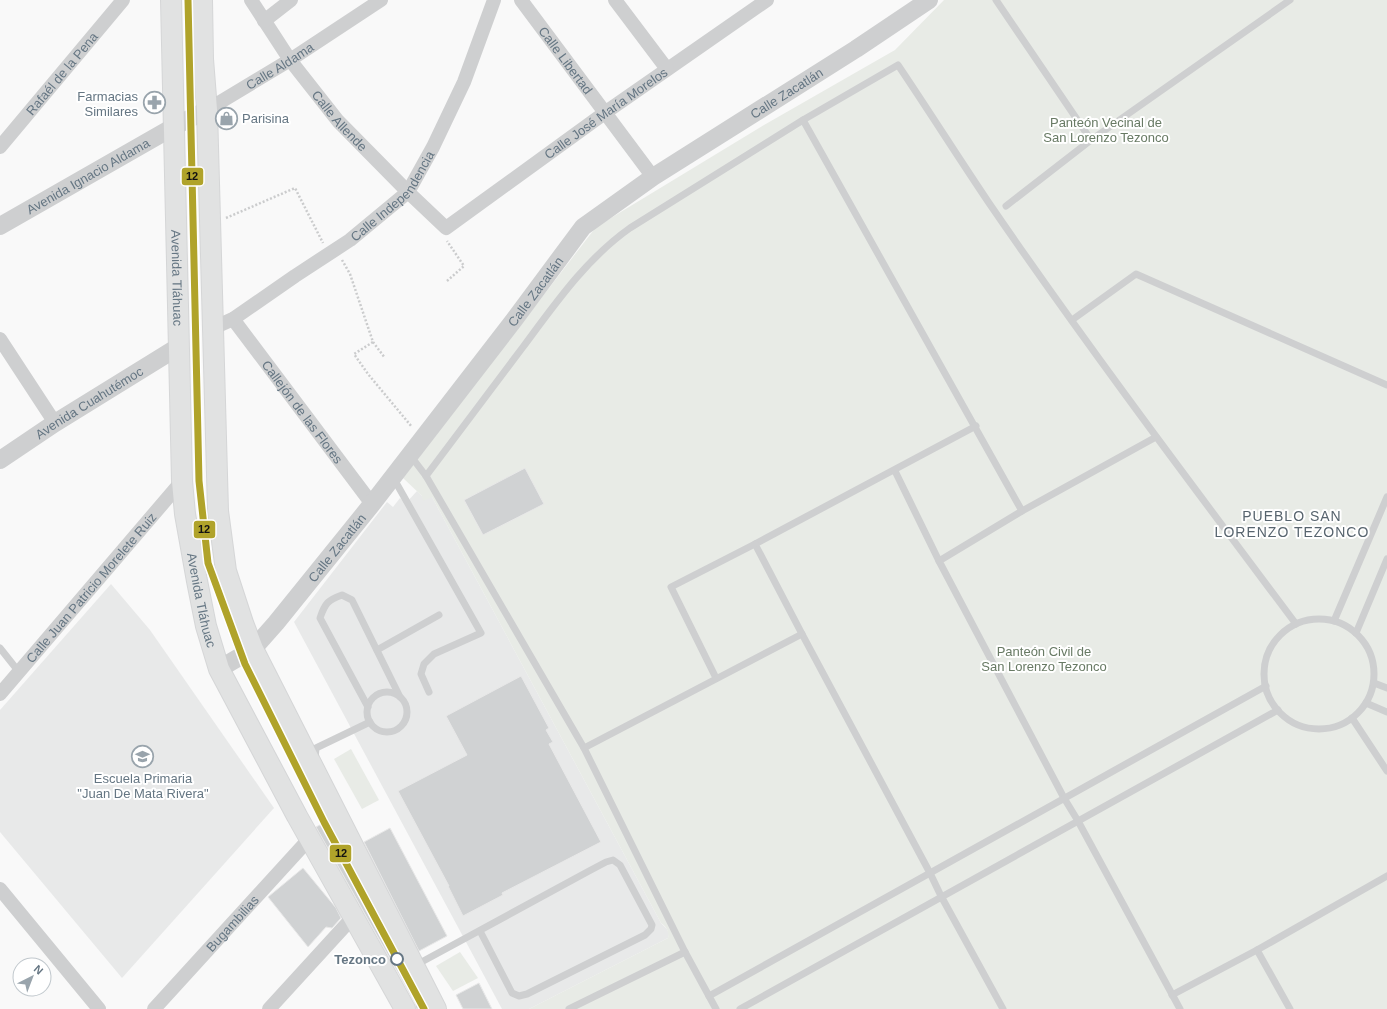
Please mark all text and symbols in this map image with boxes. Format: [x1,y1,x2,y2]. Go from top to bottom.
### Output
street label: Calle Libertad [536,23,596,97]
street label: Rafaél de la Pena [23,28,101,118]
street label: Calle Aldama [243,39,317,92]
street label: Calle José María Morelos [541,64,671,162]
street label: Calle Zacatlán [747,64,826,121]
street label: Calle Allende [309,87,371,154]
place label: Farmacias Similares [77,89,138,119]
pharmacy icon: Farmacias Similares [141,90,167,116]
shop icon: Parisina [214,105,240,131]
place label: Parisina [242,111,290,126]
park label: Panteón Vecinal de San Lorenzo Tezonco [1043,115,1169,145]
street label: Avenida Ignacio Aldama [23,134,153,217]
street label: Calle Independencia [347,148,437,244]
line badge: 12 [181,167,204,186]
text: 12 [186,170,198,182]
street label: Avenida Tláhuac [169,230,186,327]
street label: Calle Zacatlán [504,254,566,329]
street label: Callejón de las Flores [259,357,347,467]
street label: Avenida Cuahutémoc [32,363,146,442]
district label: PUEBLO SAN LORENZO TEZONCO [1215,508,1369,540]
street label: Calle Juan Patricio Morelete Ruiz [23,510,159,666]
street label: Calle Zacatlán [305,511,369,585]
line badge: 12 [193,520,216,539]
text: 12 [198,523,210,535]
street label: Avenida Tláhuac [185,552,220,650]
park label: Panteón Civil de San Lorenzo Tezonco [981,644,1107,674]
school or university icon: Escuela Primaria "Juan De Mata Rivera" [130,743,156,769]
place label: Escuela Primaria "Juan De Mata Rivera" [77,771,209,801]
line badge: 12 [329,844,352,863]
text: 12 [335,847,347,859]
street label: Bugambilias [203,892,262,955]
place label: Tezonco [334,952,386,967]
marker: Tezonco [390,952,404,966]
north arrow [12,957,52,997]
text: N [32,962,46,977]

